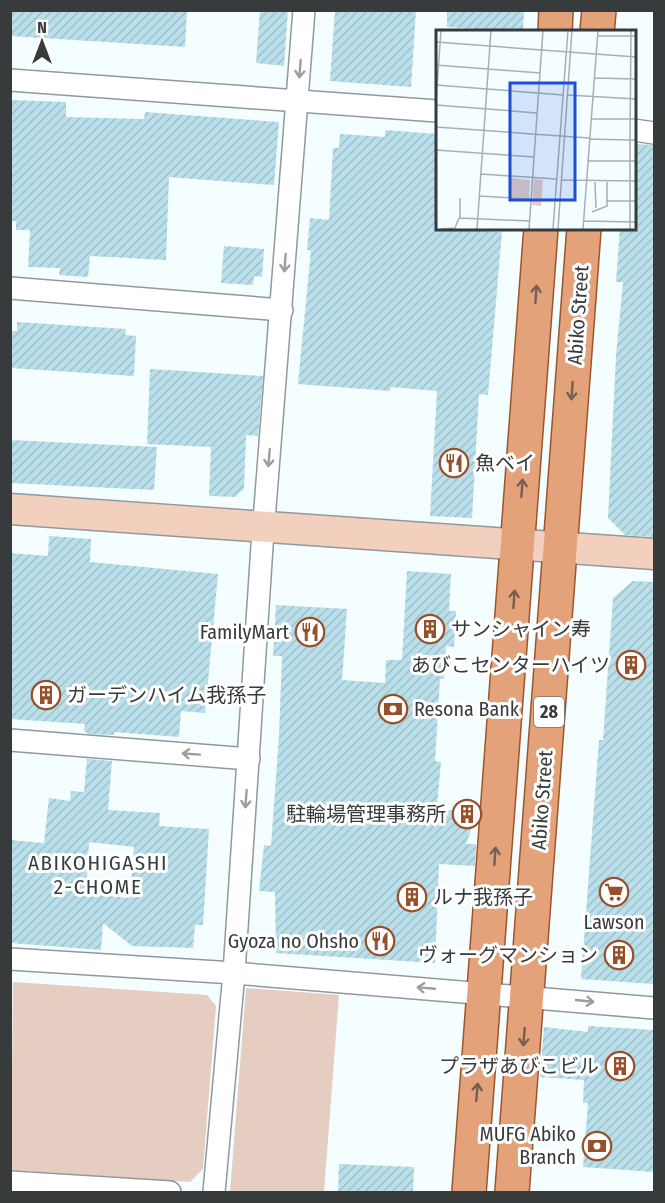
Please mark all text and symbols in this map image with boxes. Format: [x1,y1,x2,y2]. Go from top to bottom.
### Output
north arrow [12,12,72,72]
text: N [37,18,47,37]
inset map [436,30,635,230]
one-way arrow [294,58,305,78]
one-way arrow [279,253,290,273]
street label: Abiko Street [563,264,593,366]
one-way arrow [531,284,542,304]
one-way arrow [567,381,578,401]
one-way arrow [263,447,274,467]
restaurant icon: 魚ベイ [438,447,470,479]
place label: 魚ベイ [475,451,535,475]
one-way arrow [517,479,528,499]
one-way arrow [509,589,520,609]
building icon: サンシャイン寿 [414,613,446,645]
restaurant icon: FamilyMart [294,616,326,648]
place label: サンシャイン寿 [451,617,591,641]
place label: FamilyMart [200,620,289,644]
building icon: あびこセンターハイツ [615,649,647,681]
place label: あびこセンターハイツ [411,653,610,677]
building icon: ガーデンハイム我孫子 [30,679,62,711]
place label: ガーデンハイム我孫子 [67,683,266,707]
bank icon: Resona Bank [377,693,409,725]
place label: Resona Bank [414,697,520,721]
road number: 28 [534,697,564,727]
one-way arrow [182,748,201,759]
street label: Abiko Street [527,749,557,851]
one-way arrow [241,788,252,808]
building icon: 駐輪場管理事務所 [451,798,483,830]
place label: 駐輪場管理事務所 [286,802,446,826]
one-way arrow [490,847,501,866]
district label: ABIKOHIGASHI 2-CHOME [28,850,168,900]
supermarket icon: Lawson [598,876,630,908]
building icon: ルナ我孫子 [396,881,428,913]
place label: ルナ我孫子 [433,885,533,909]
place label: Lawson [583,910,645,934]
restaurant icon: Gyoza no Ohsho [364,925,396,957]
place label: Gyoza no Ohsho [228,929,359,953]
building icon: ヴォーグマンション [603,939,635,971]
place label: ヴォーグマンション [418,943,598,967]
one-way arrow [417,983,437,994]
one-way arrow [574,996,594,1007]
one-way arrow [518,1026,529,1046]
building icon: プラザあびこビル [604,1050,636,1082]
place label: プラザあびこビル [439,1054,599,1078]
one-way arrow [471,1083,482,1103]
place label: MUFG Abiko Branch [480,1122,576,1169]
bank icon: MUFG Abiko Branch [581,1130,613,1162]

